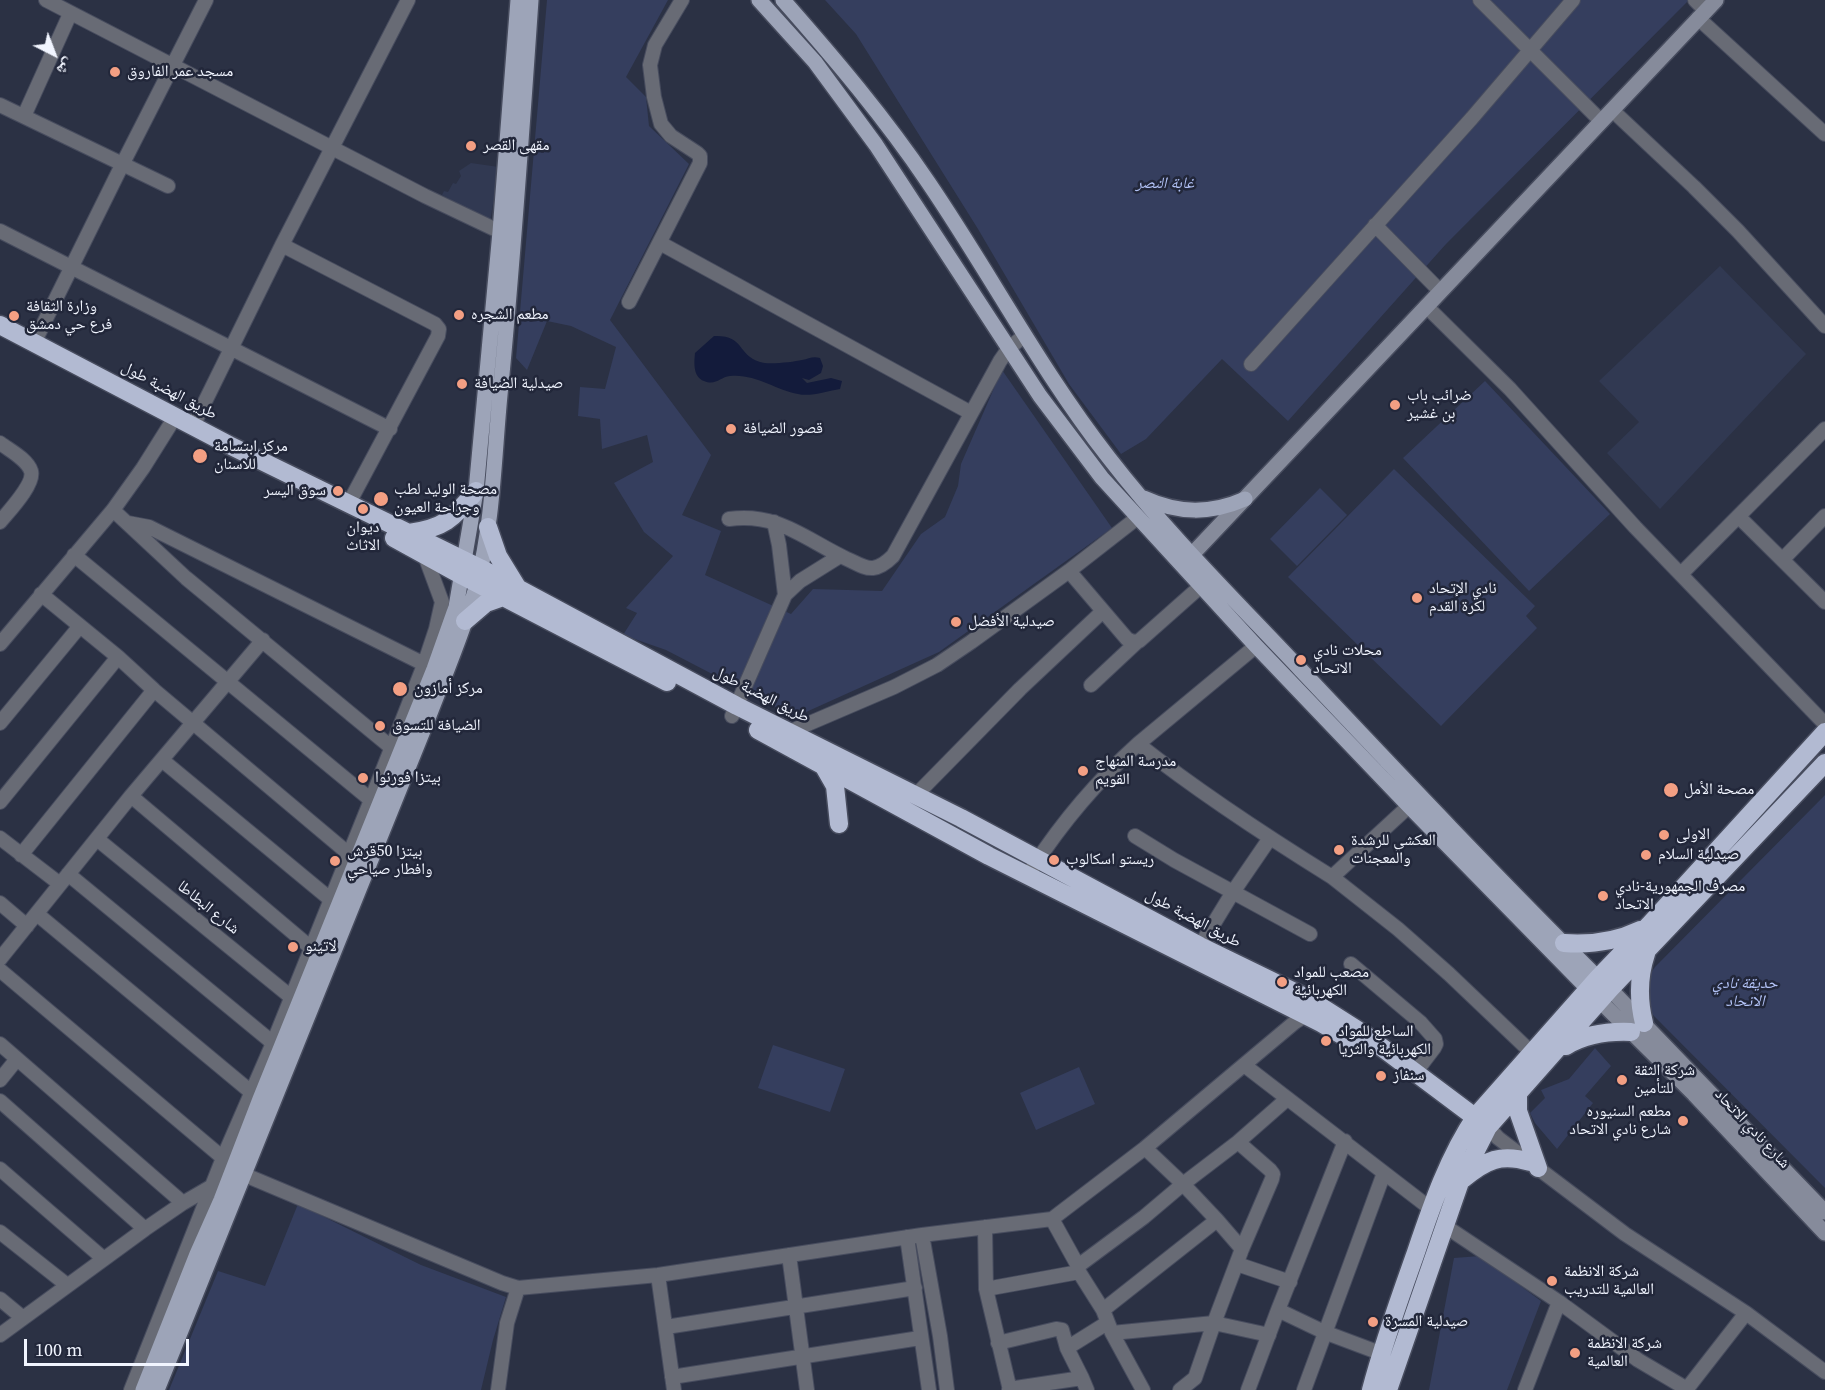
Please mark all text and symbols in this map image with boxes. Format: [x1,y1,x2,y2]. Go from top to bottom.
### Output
north arrow [24,24,84,84]
text: ش [52,54,80,81]
place label: مسجد عمر الفاروق [127,62,233,82]
marker: مسجد عمر الفاروق [108,65,122,79]
place label: مقهى القصر [483,136,550,156]
marker: مقهى القصر [464,139,478,153]
park label: غابة النصر [1136,174,1194,194]
place label: وزارة الثقافة فرع حي دمشق [26,297,112,335]
place label: مطعم الشجره [471,305,549,325]
marker: مطعم الشجره [452,308,466,322]
marker: وزارة الثقافة فرع حي دمشق [7,309,21,323]
street label: طريق الهضبة طول [118,358,220,424]
place label: صيدلية الضيافة [474,374,563,394]
marker: صيدلية الضيافة [455,377,469,391]
place label: ضرائب باب بن غشير [1407,386,1472,424]
marker: ضرائب باب بن غشير [1388,398,1402,412]
place label: قصور الضيافة [743,419,823,439]
marker: قصور الضيافة [724,422,738,436]
place label: مركز ابتسامة للاسنان [214,437,288,475]
marker: مركز ابتسامة للاسنان [191,447,209,465]
place label: مصحة الوليد لطب وجراحة العيون [394,480,497,518]
place label: سوق اليسر [264,481,326,501]
marker: سوق اليسر [331,484,345,498]
marker: مصحة الوليد لطب وجراحة العيون [372,490,390,508]
marker: ديوان الاثاث [356,502,370,516]
place label: ديوان الاثاث [346,518,380,556]
place label: نادي الإتحاد لكرة القدم [1429,579,1497,617]
marker: نادي الإتحاد لكرة القدم [1410,591,1424,605]
place label: صيدلية الأفضل [968,612,1055,632]
marker: صيدلية الأفضل [949,615,963,629]
place label: محلات نادي الاتحاد [1313,641,1382,679]
marker: محلات نادي الاتحاد [1294,653,1308,667]
street label: طريق الهضبة طول [710,663,812,727]
place label: مركز أمازون [414,679,483,699]
marker: مركز أمازون [391,680,409,698]
place label: الضيافة للتسوق [392,716,481,736]
marker: الضيافة للتسوق [373,719,387,733]
place label: مدرسة المنهاج القويم [1095,752,1176,790]
marker: مدرسة المنهاج القويم [1076,764,1090,778]
place label: بيتزا فورنوا [375,768,441,788]
marker: بيتزا فورنوا [356,771,370,785]
place label: مصحة الأمل [1684,780,1754,800]
marker: مصحة الأمل [1662,781,1680,799]
place label: الاولى [1676,825,1710,845]
marker: الاولى [1657,828,1671,842]
place label: العكشي للرشدة والمعجنات [1351,831,1436,869]
place label: بيتزا 50قرش وافطار صياحي [347,842,433,880]
marker: العكشي للرشدة والمعجنات [1332,843,1346,857]
place label: صيدلية السلام [1658,845,1739,865]
marker: صيدلية السلام [1639,848,1653,862]
place label: ريستو اسكالوب [1066,850,1154,870]
marker: ريستو اسكالوب [1047,853,1061,867]
marker: بيتزا 50قرش وافطار صياحي [328,854,342,868]
street label: شارع البطاطا [173,877,243,939]
place label: مصرف الجمهورية-نادي الاتحاد [1615,877,1745,915]
street label: طريق الهضبة طول [1142,886,1244,952]
marker: مصرف الجمهورية-نادي الاتحاد [1596,889,1610,903]
place label: لاتينو [305,937,337,957]
marker: لاتينو [286,940,300,954]
place label: مصعب للمواد الكهربائية [1294,963,1369,1001]
park label: حديقة نادي الاتحاد [1712,974,1778,1012]
marker: مصعب للمواد الكهربائية [1275,975,1289,989]
place label: الساطع للمواد الكهربائية والثريا [1338,1022,1431,1060]
marker: الساطع للمواد الكهربائية والثريا [1319,1034,1333,1048]
place label: شركة الثقة للتأمين [1634,1061,1695,1099]
place label: سنفاز [1393,1066,1425,1086]
marker: سنفاز [1374,1069,1388,1083]
marker: شركة الثقة للتأمين [1615,1073,1629,1087]
street label: شارع نادي الاتحاد [1710,1085,1794,1173]
place label: مطعم السنيوره شارع نادي الاتحاد [1569,1102,1671,1140]
marker: مطعم السنيوره شارع نادي الاتحاد [1676,1114,1690,1128]
place label: شركة الانظمة العالمية للتدريب [1564,1262,1654,1300]
marker: شركة الانظمة العالمية للتدريب [1545,1274,1559,1288]
place label: صيدلية المسرة [1385,1312,1468,1332]
marker: صيدلية المسرة [1366,1315,1380,1329]
scale bar [27,1327,192,1365]
place label: شركة الانظمة العالمية [1587,1334,1662,1372]
text: 100 m [35,1337,82,1362]
marker: شركة الانظمة العالمية [1568,1346,1582,1360]

